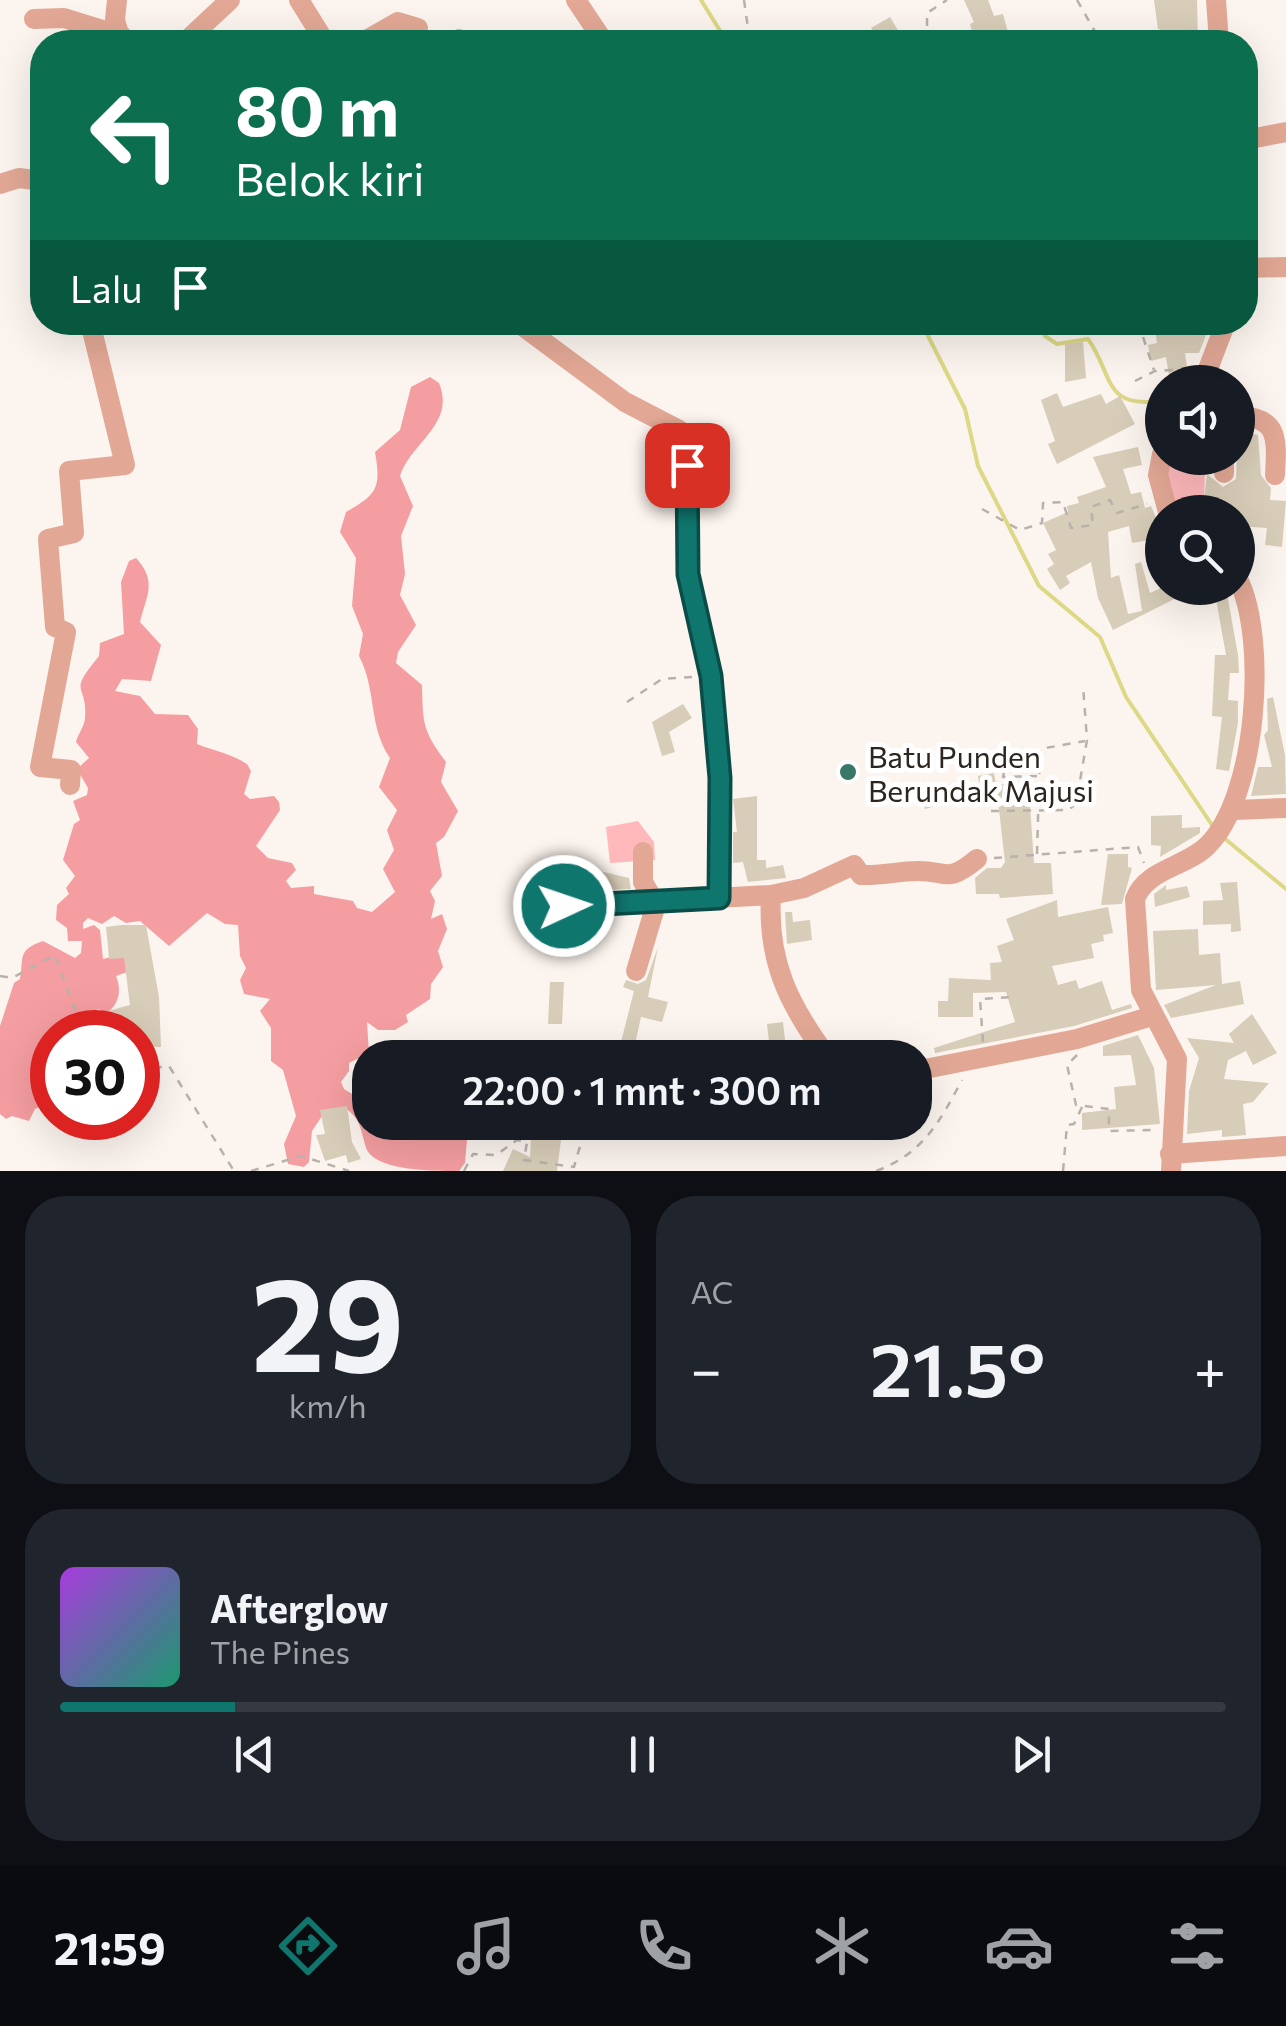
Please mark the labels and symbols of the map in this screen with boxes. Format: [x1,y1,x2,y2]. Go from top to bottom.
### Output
pin [645,423,730,508]
place label: Batu Punden Berundak Majusi [868,737,1094,808]
marker: Batu Punden Berundak Majusi [837,761,859,783]
position arrow [512,854,616,958]
speed limit sign: 30 [30,1010,160,1140]

